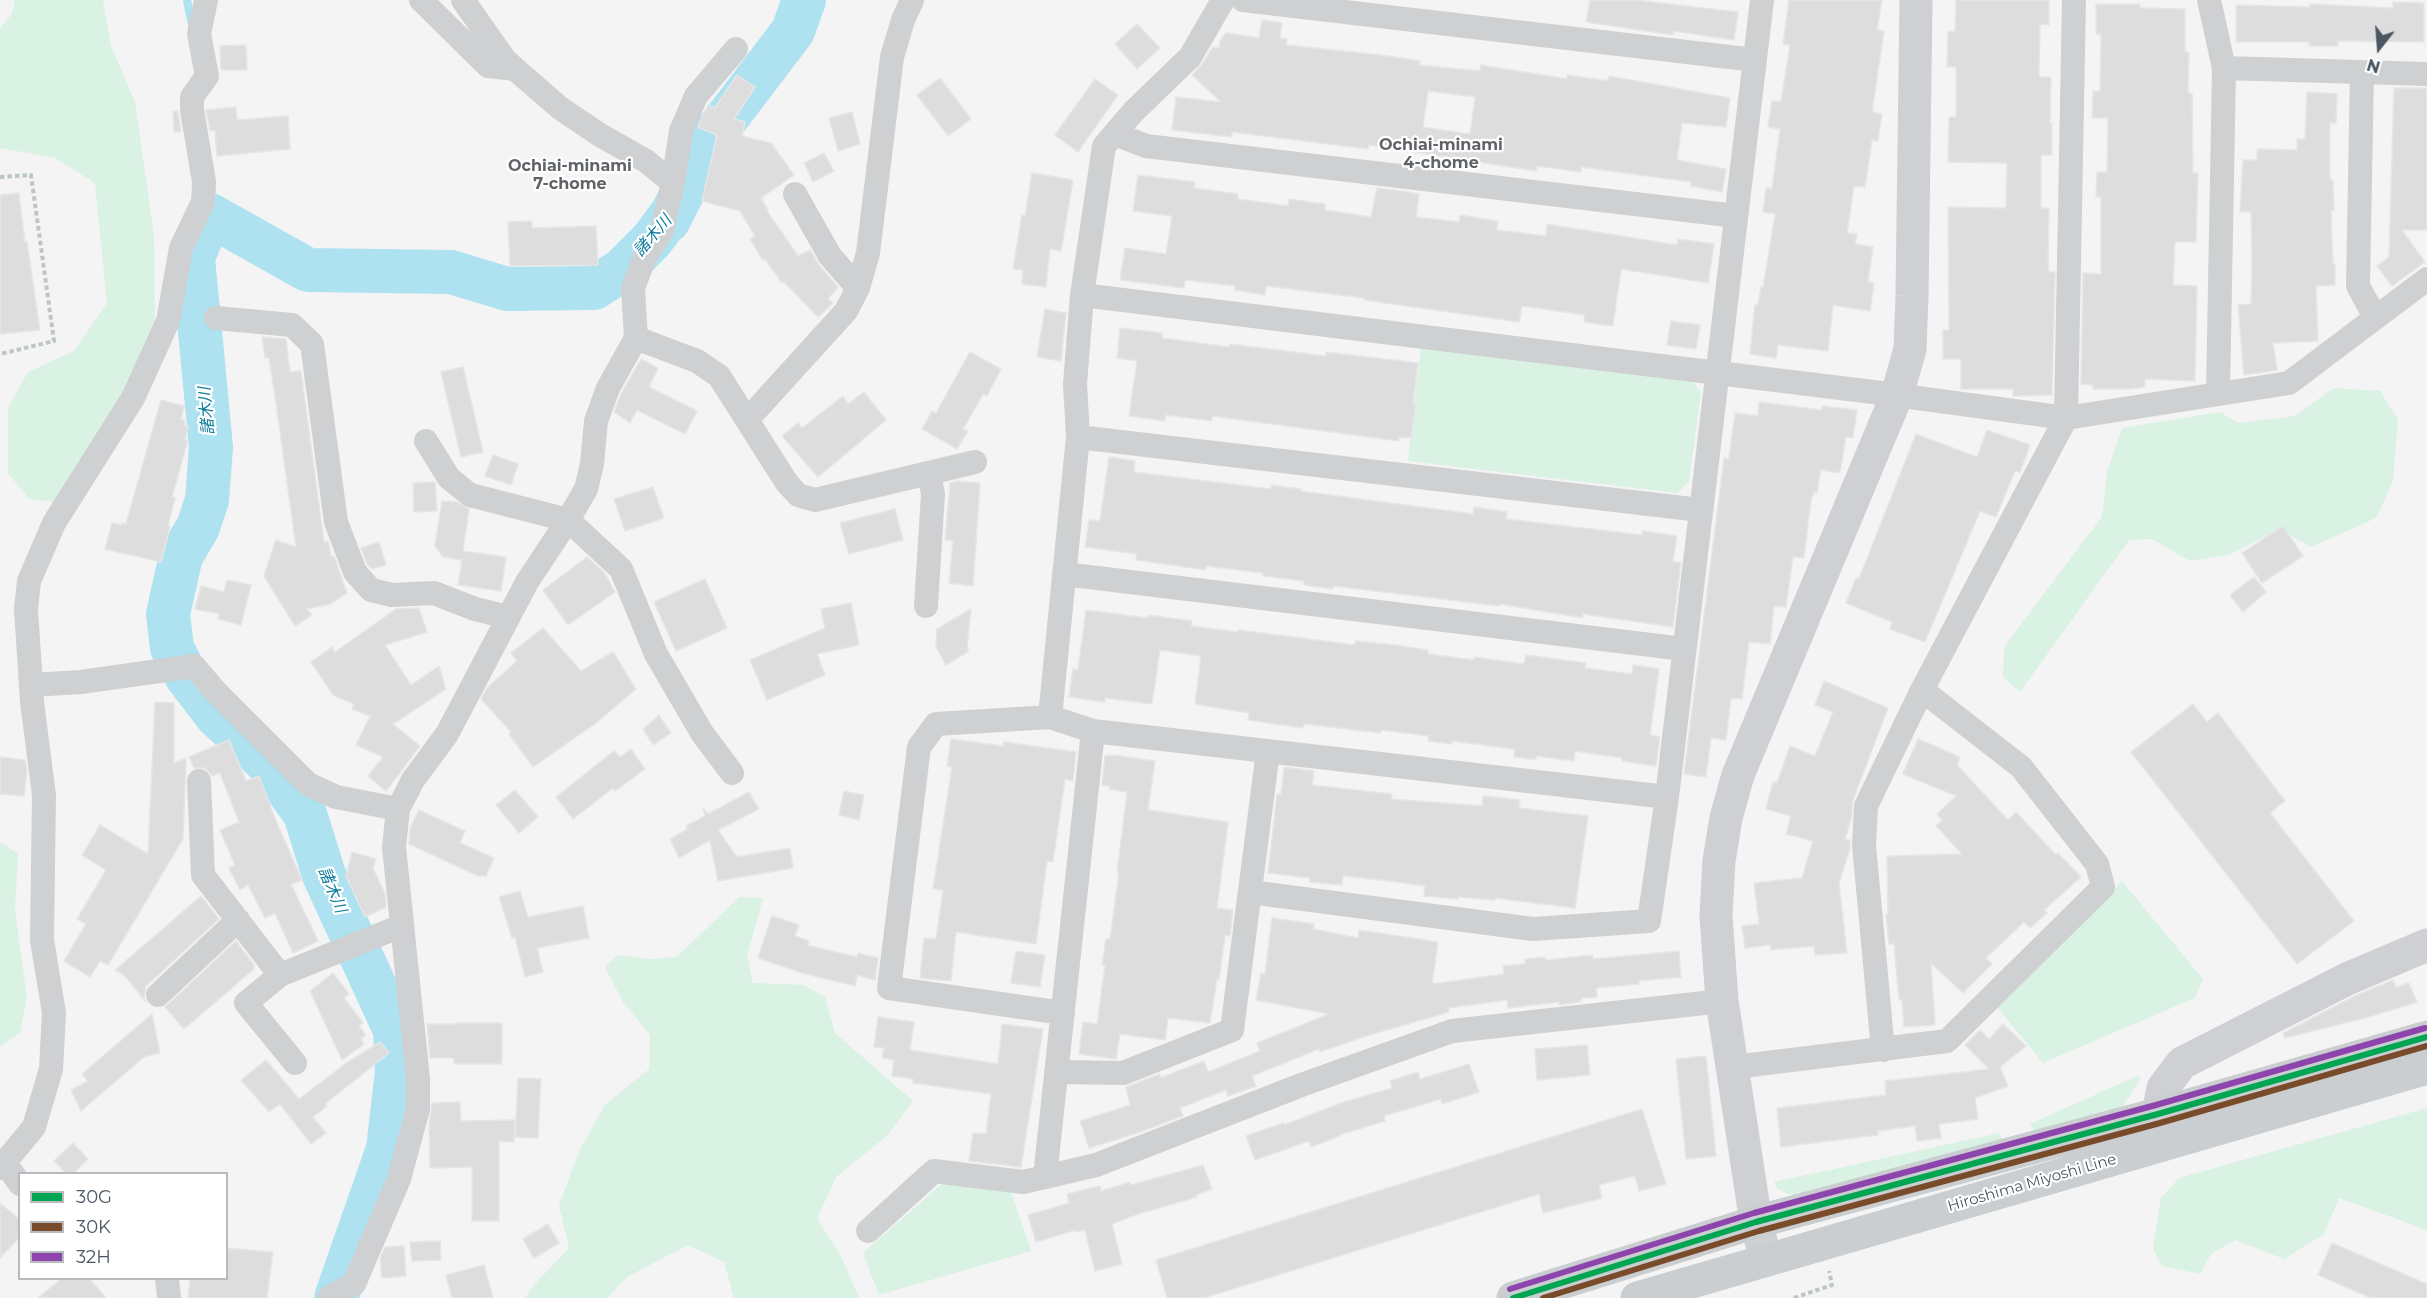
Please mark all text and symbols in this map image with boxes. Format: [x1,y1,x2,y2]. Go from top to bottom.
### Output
north arrow [2349,18,2409,78]
text: N [2365,55,2383,77]
district label: Ochiai-minami 4-chome [1379,135,1503,173]
district label: Ochiai-minami 7-chome [508,156,632,194]
water label: 諸木川 [630,212,676,260]
water label: 諸木川 [195,386,219,436]
water label: 諸木川 [314,864,350,916]
street label: Hiroshima Miyoshi Line [1946,1150,2118,1216]
legend [18,1172,228,1280]
text: 30G [76,1186,112,1208]
text: 30K [76,1216,111,1238]
text: 32H [76,1246,111,1268]

